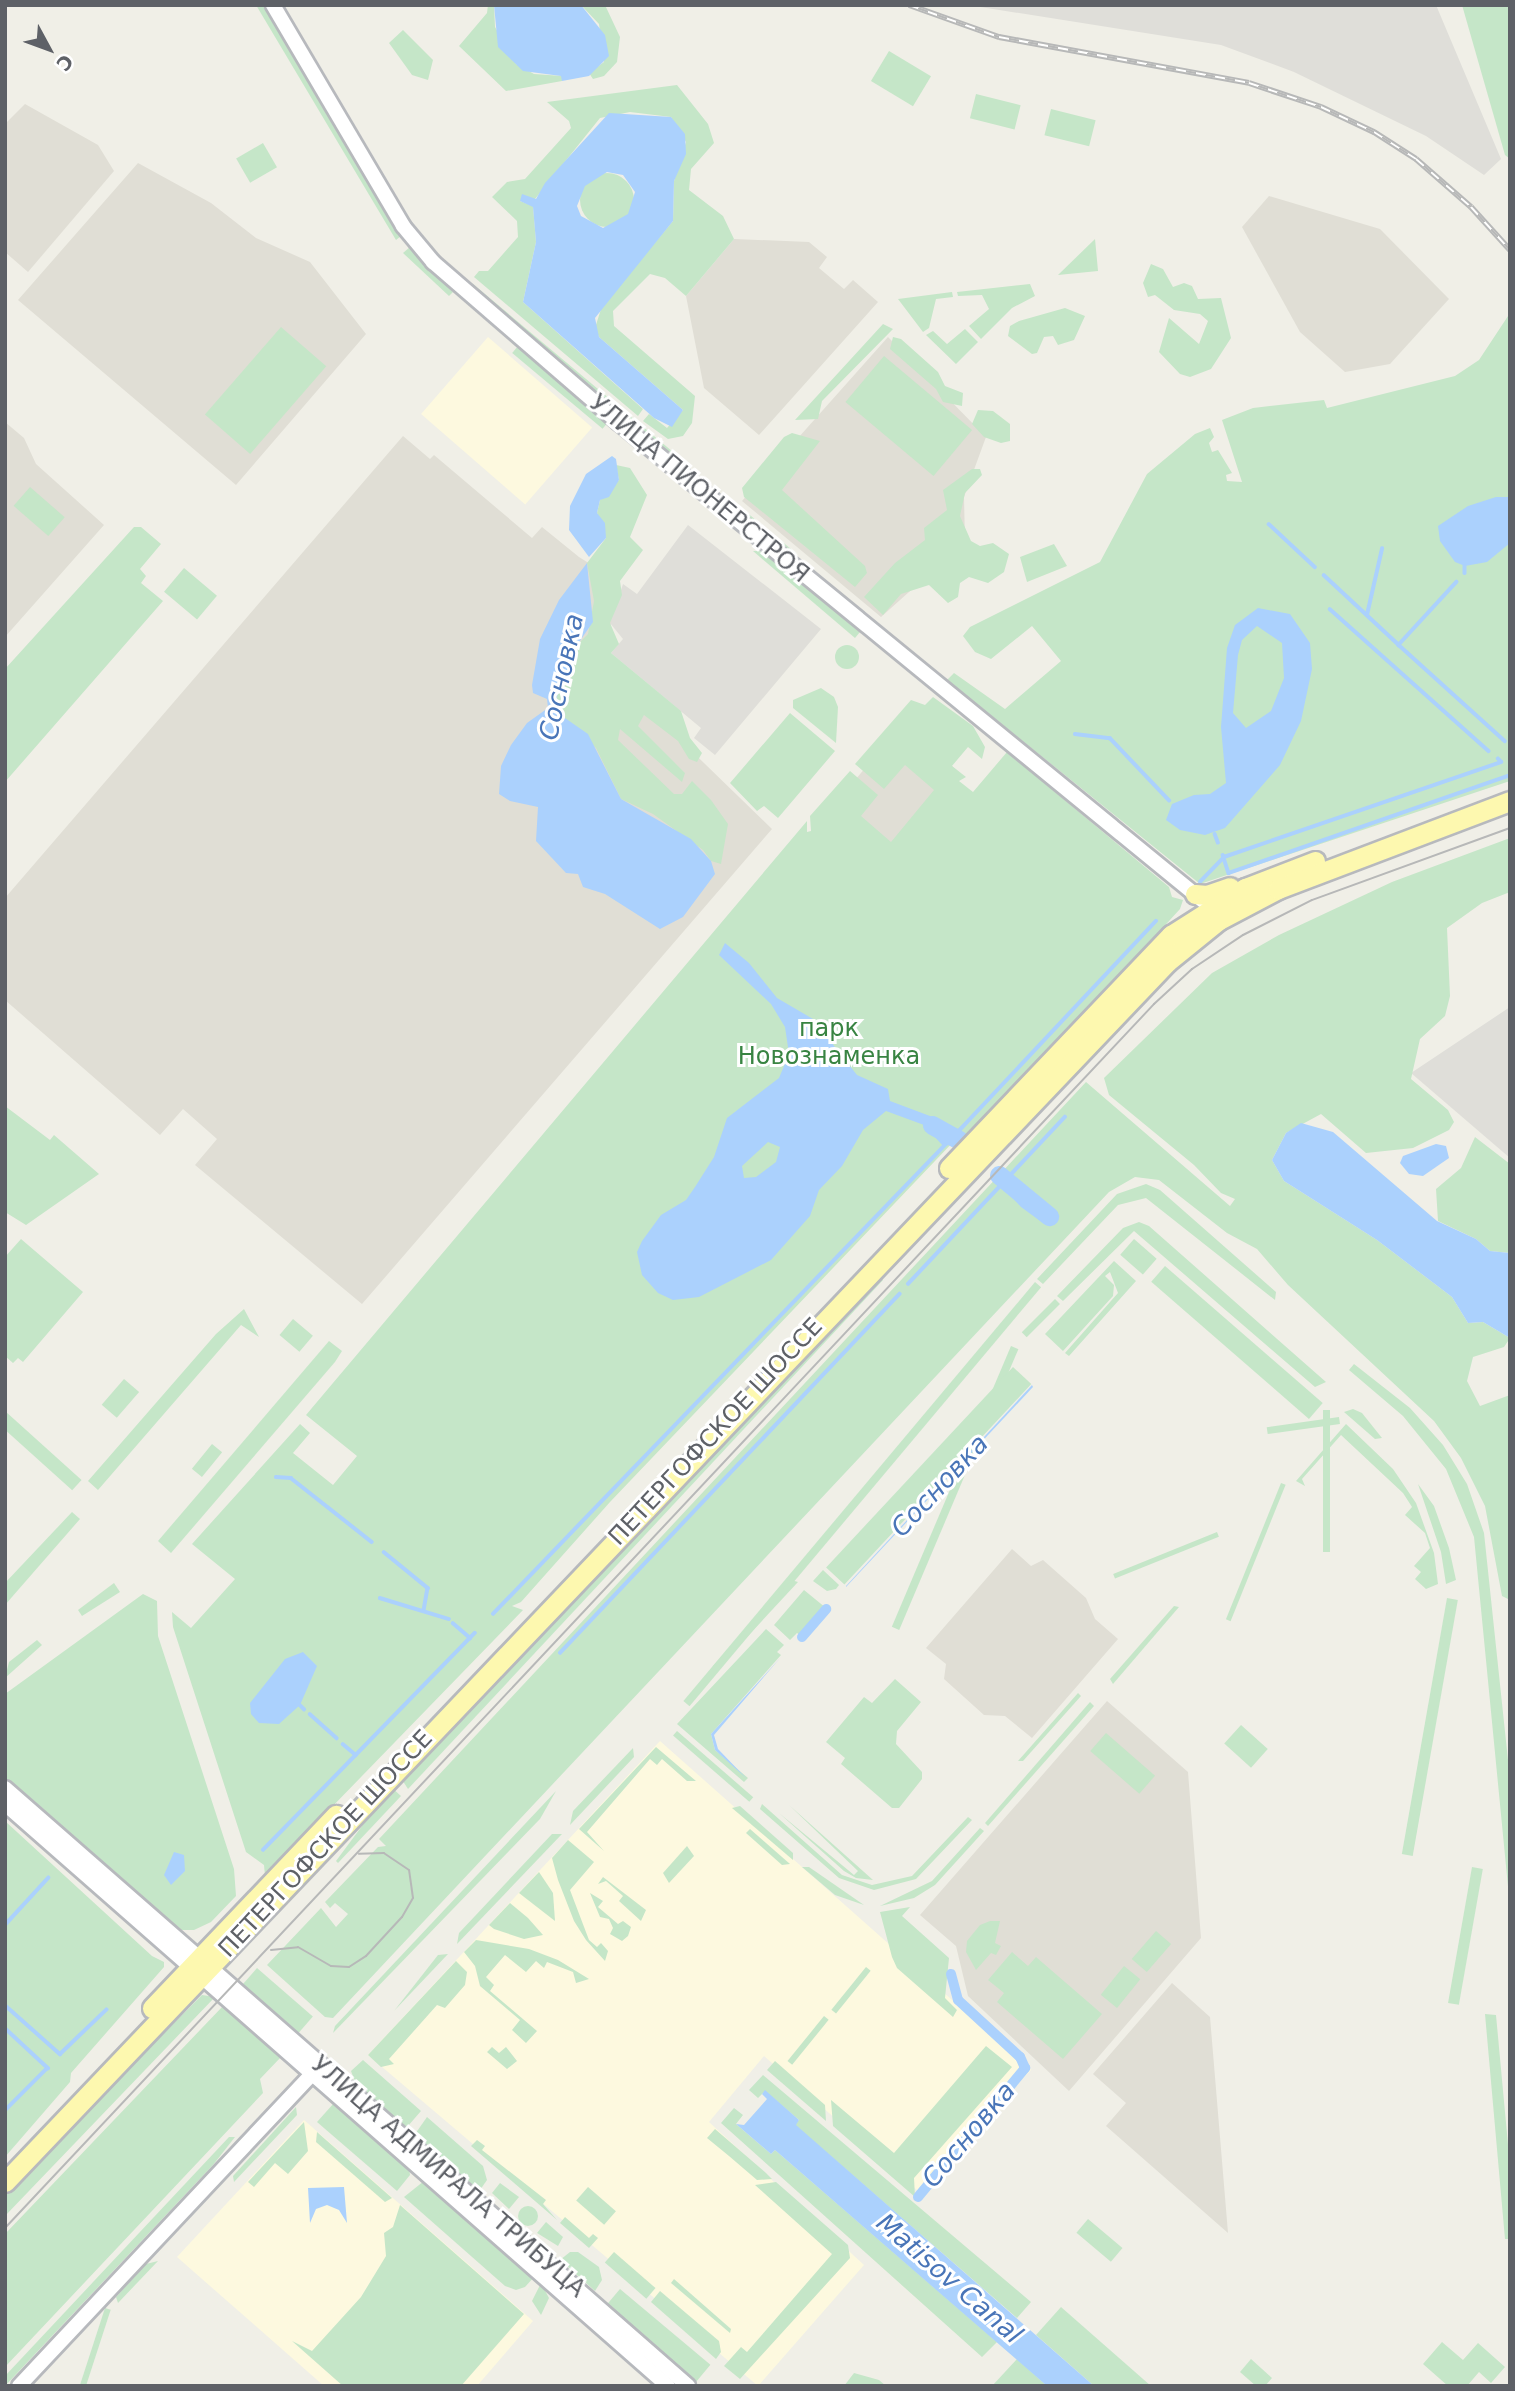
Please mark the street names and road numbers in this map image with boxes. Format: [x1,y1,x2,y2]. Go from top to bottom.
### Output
street label: УЛИЦА ПИОНЕРСТРОЯ [584,389,814,589]
street label: ПЕТЕРГОФСКОЕ ШОССЕ [603,1312,829,1552]
street label: ПЕТЕРГОФСКОЕ ШОССЕ [213,1724,439,1964]
street label: УЛИЦА АДМИРАЛА ТРИБУЦА [305,2050,591,2304]

